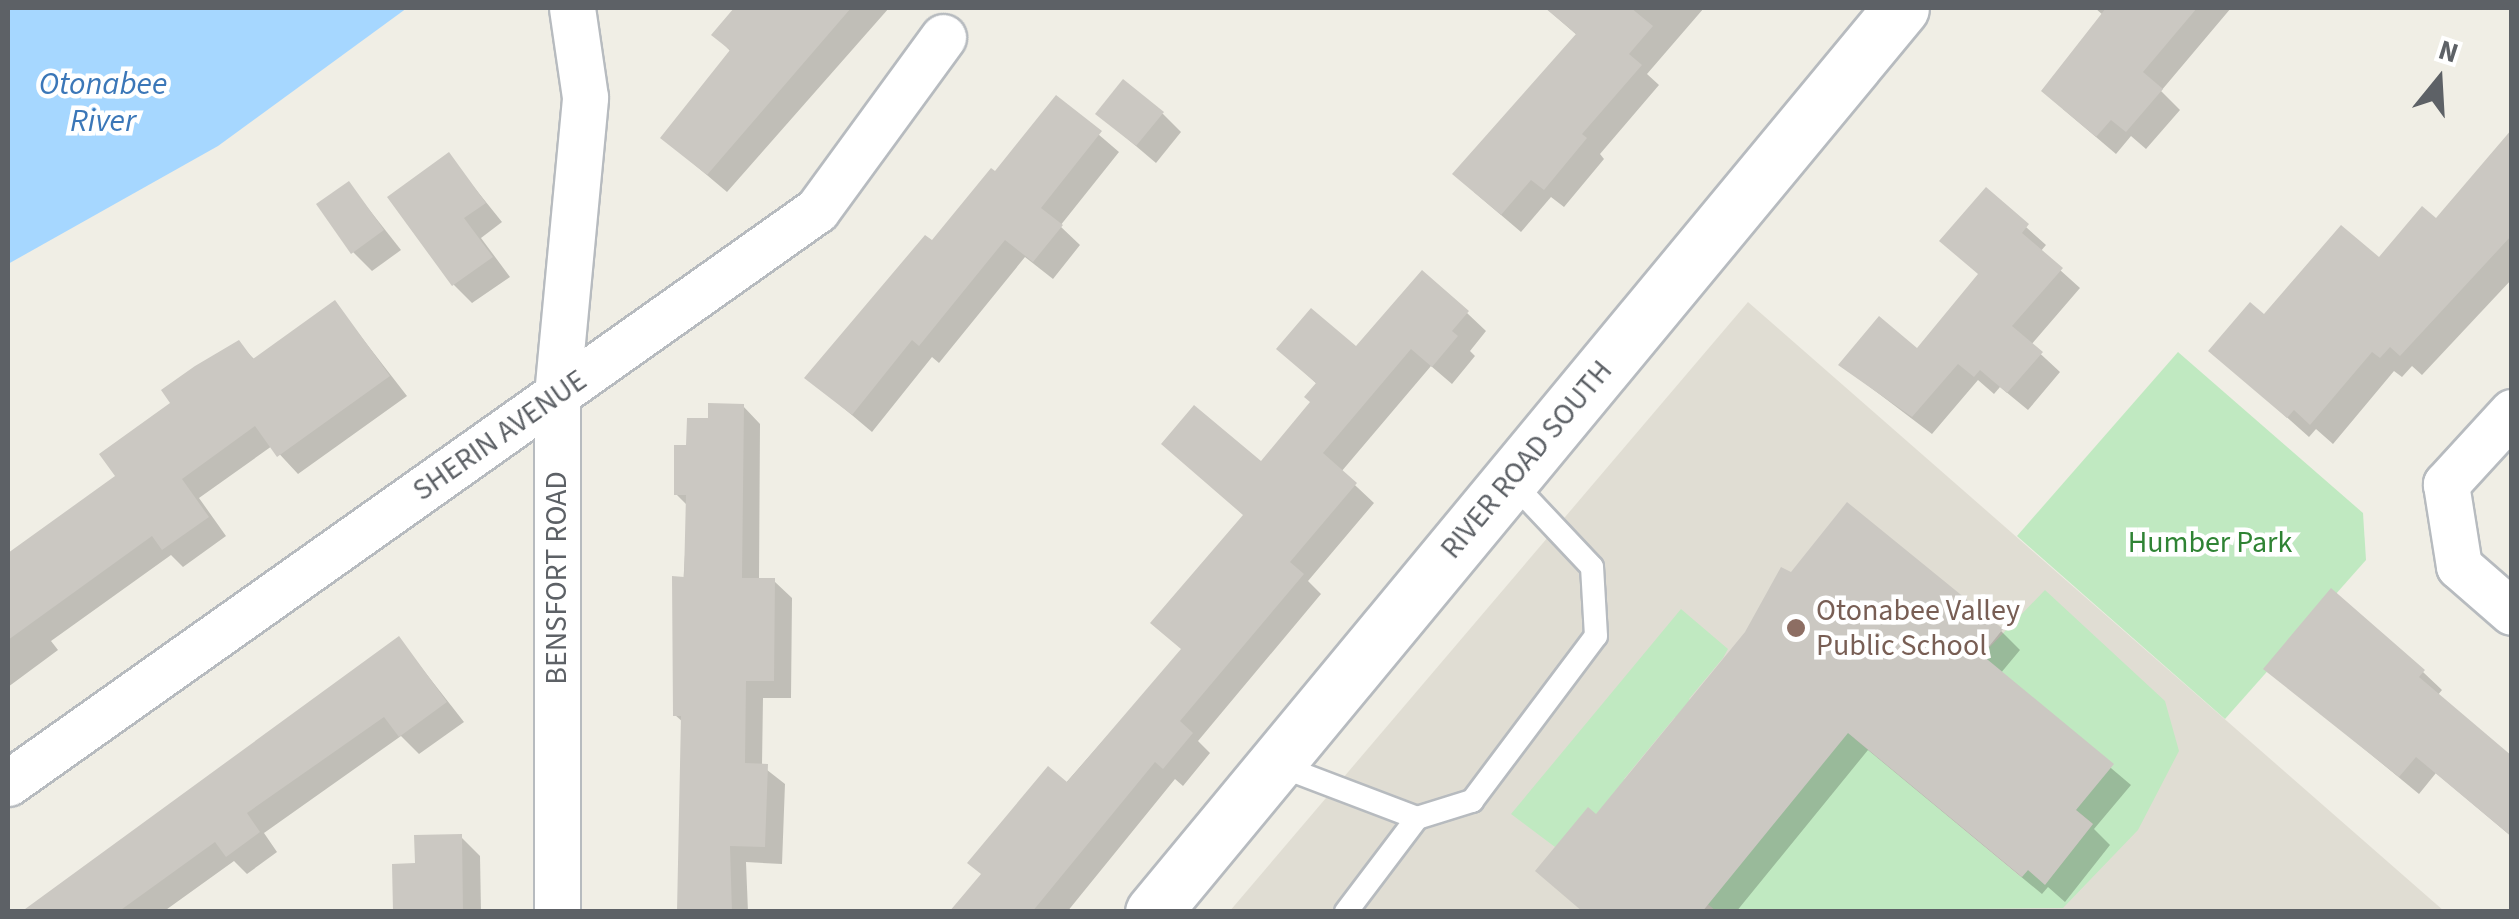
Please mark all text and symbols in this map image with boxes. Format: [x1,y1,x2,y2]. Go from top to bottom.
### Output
north arrow [2389,30,2489,130]
text: N [2433,30,2463,73]
water label: Otonabee River [39,66,167,141]
street label: RIVER ROAD SOUTH [1434,354,1620,566]
street label: SHERIN AVENUE [406,363,594,509]
street label: BENSFORT ROAD [539,471,575,685]
park label: Humber Park [2128,525,2292,561]
place label: Otonabee Valley Public School [1816,593,2020,664]
marker: Otonabee Valley Public School [1785,617,1807,639]

